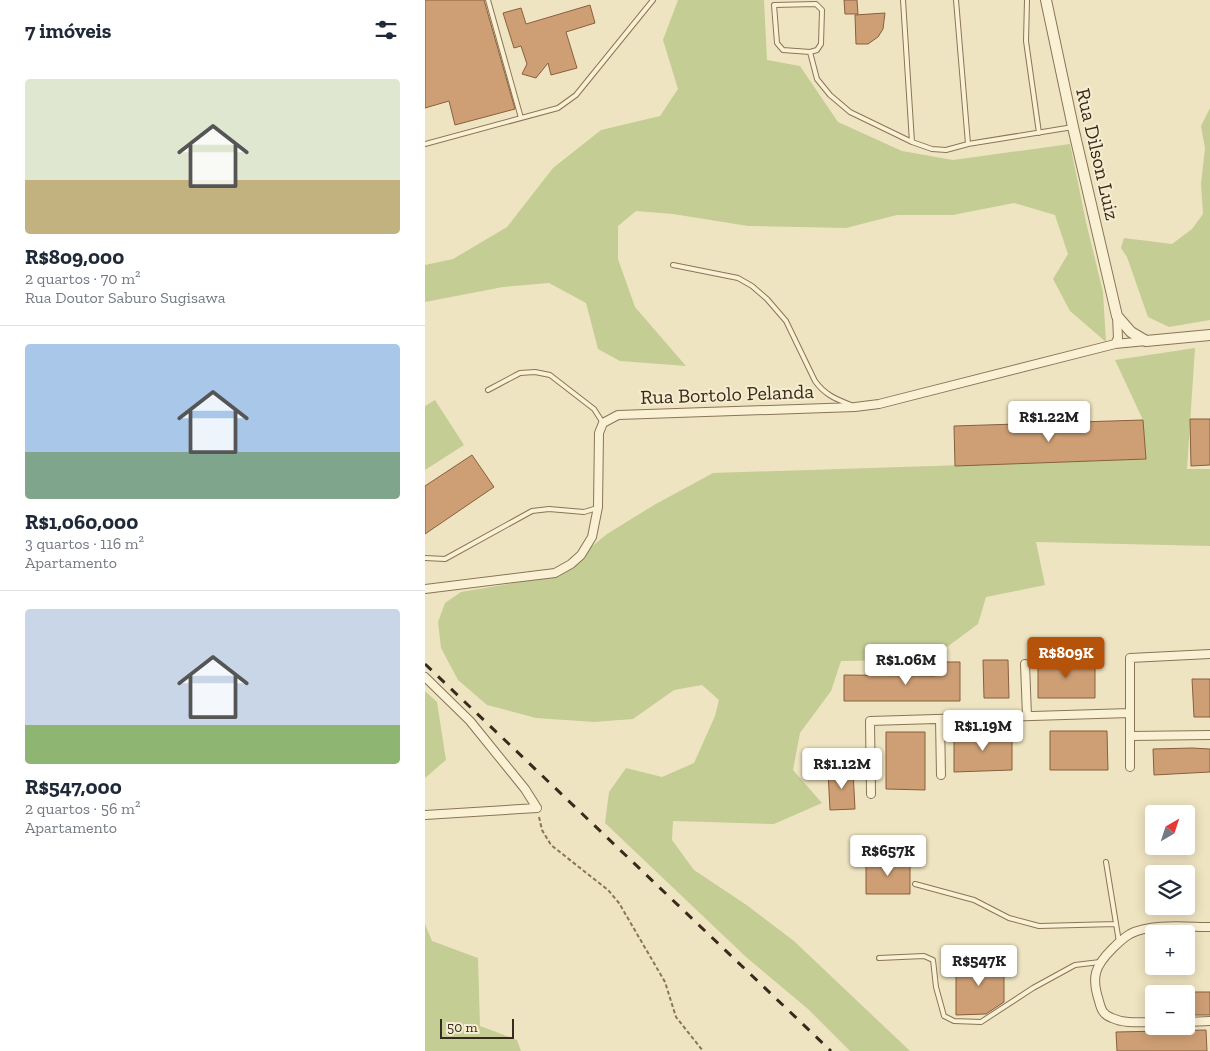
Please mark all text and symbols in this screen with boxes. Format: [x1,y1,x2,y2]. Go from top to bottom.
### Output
icon: filters [372,16,400,44]
text: 7 imóveis [25,18,111,43]
street label: Rua Dilson Luiz [1071,86,1125,222]
icon: home [168,111,258,201]
text: R$809,000 [25,244,124,269]
text: 2 quartos · 70 m² [25,269,141,288]
text: Rua Doutor Saburo Sugisawa [25,288,225,307]
icon: home [168,377,258,467]
street label: Rua Bortolo Pelanda [640,379,815,409]
pin: R$1.22M [1003,400,1095,443]
text: R$1.22M [1019,407,1079,426]
text: R$1,060,000 [25,509,138,534]
text: 3 quartos · 116 m² [25,534,144,553]
text: Apartamento [25,553,117,572]
pin: R$809K [1025,636,1107,679]
icon: home [168,642,258,732]
text: R$809K [1038,643,1094,662]
pin: R$1.06M [860,644,952,686]
text: R$1.06M [876,650,936,669]
pin: R$1.19M [937,710,1029,752]
text: R$1.19M [954,716,1012,735]
pin: R$1.12M [796,748,888,790]
text: R$1.12M [813,754,871,773]
text: R$547,000 [25,774,122,799]
text: 2 quartos · 56 m² [25,799,140,818]
north arrow [1145,805,1195,855]
map controls [1145,805,1195,1035]
text: Apartamento [25,818,117,837]
pin: R$657K [847,834,929,877]
text: R$657K [861,841,915,860]
button: layers [1145,865,1195,915]
button: + [1145,925,1195,975]
pin: R$547K [938,944,1020,987]
text: R$547K [952,951,1006,970]
button: − [1145,985,1195,1035]
scale bar [440,1016,514,1039]
text: 50 m [447,1019,478,1036]

